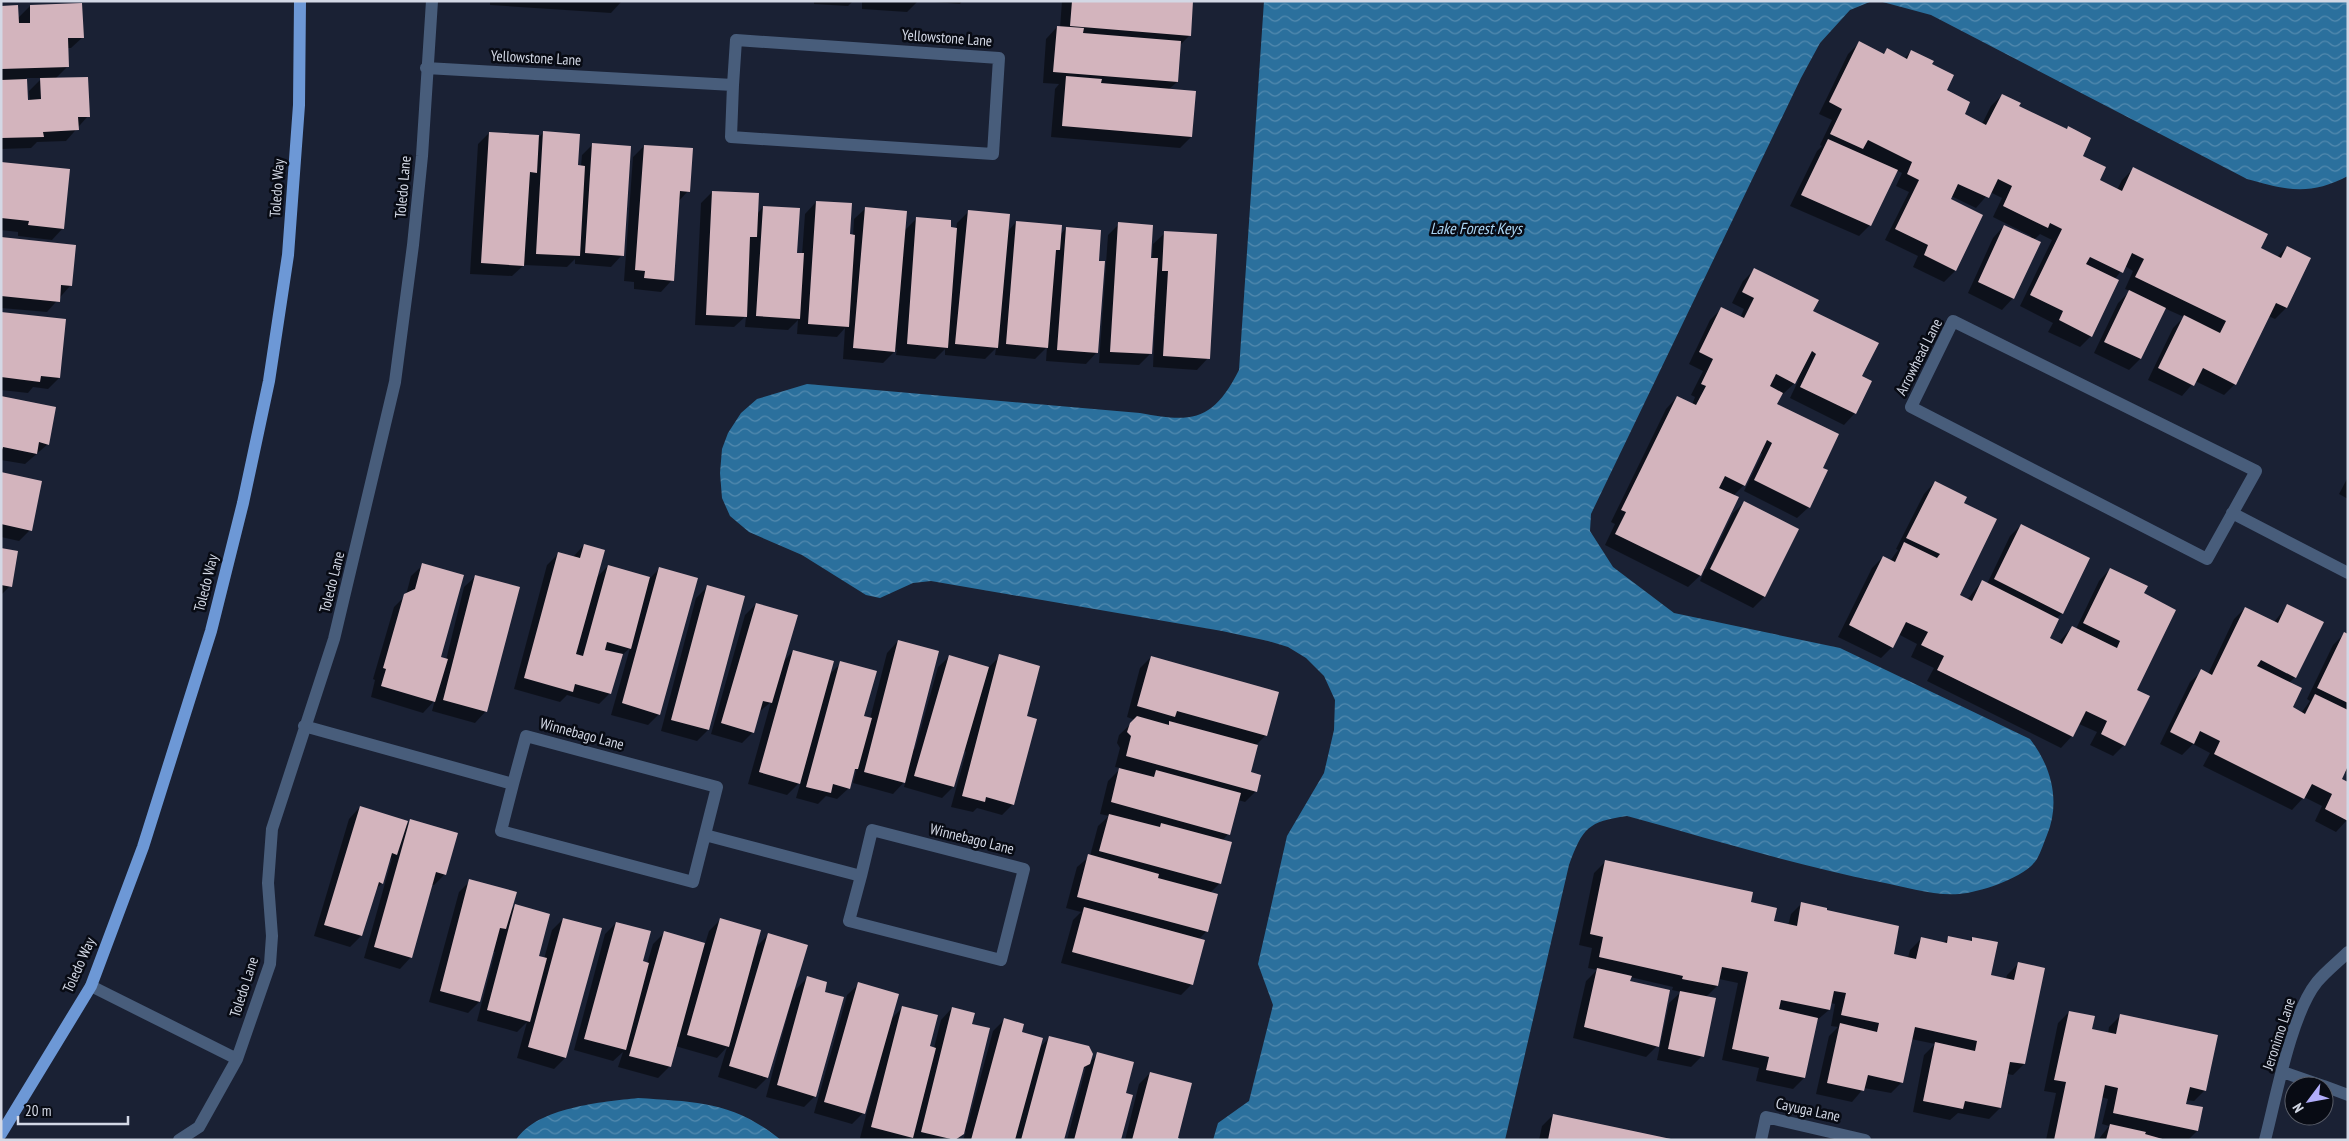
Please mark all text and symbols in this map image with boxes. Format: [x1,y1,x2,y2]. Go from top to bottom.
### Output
street label: Yellowstone Lane [901,25,993,50]
street label: Yellowstone Lane [490,46,582,69]
street label: Toledo Lane [390,155,415,219]
street label: Toledo Way [265,158,288,218]
water label: Lake Forest Keys [1430,218,1523,238]
street label: Arrowhead Lane [1891,315,1946,398]
street label: Toledo Lane [315,549,348,614]
street label: Toledo Way [189,552,222,614]
street label: Winnebago Lane [538,713,626,754]
street label: Winnebago Lane [928,819,1016,858]
street label: Toledo Way [58,934,99,995]
street label: Toledo Lane [225,954,262,1019]
street label: Jeronimo Lane [2258,995,2299,1073]
north arrow [2284,1076,2334,1126]
street label: Cayuga Lane [1774,1093,1842,1126]
scale bar [18,1094,128,1126]
text: N [2288,1100,2308,1116]
text: 20 m [25,1101,51,1120]

